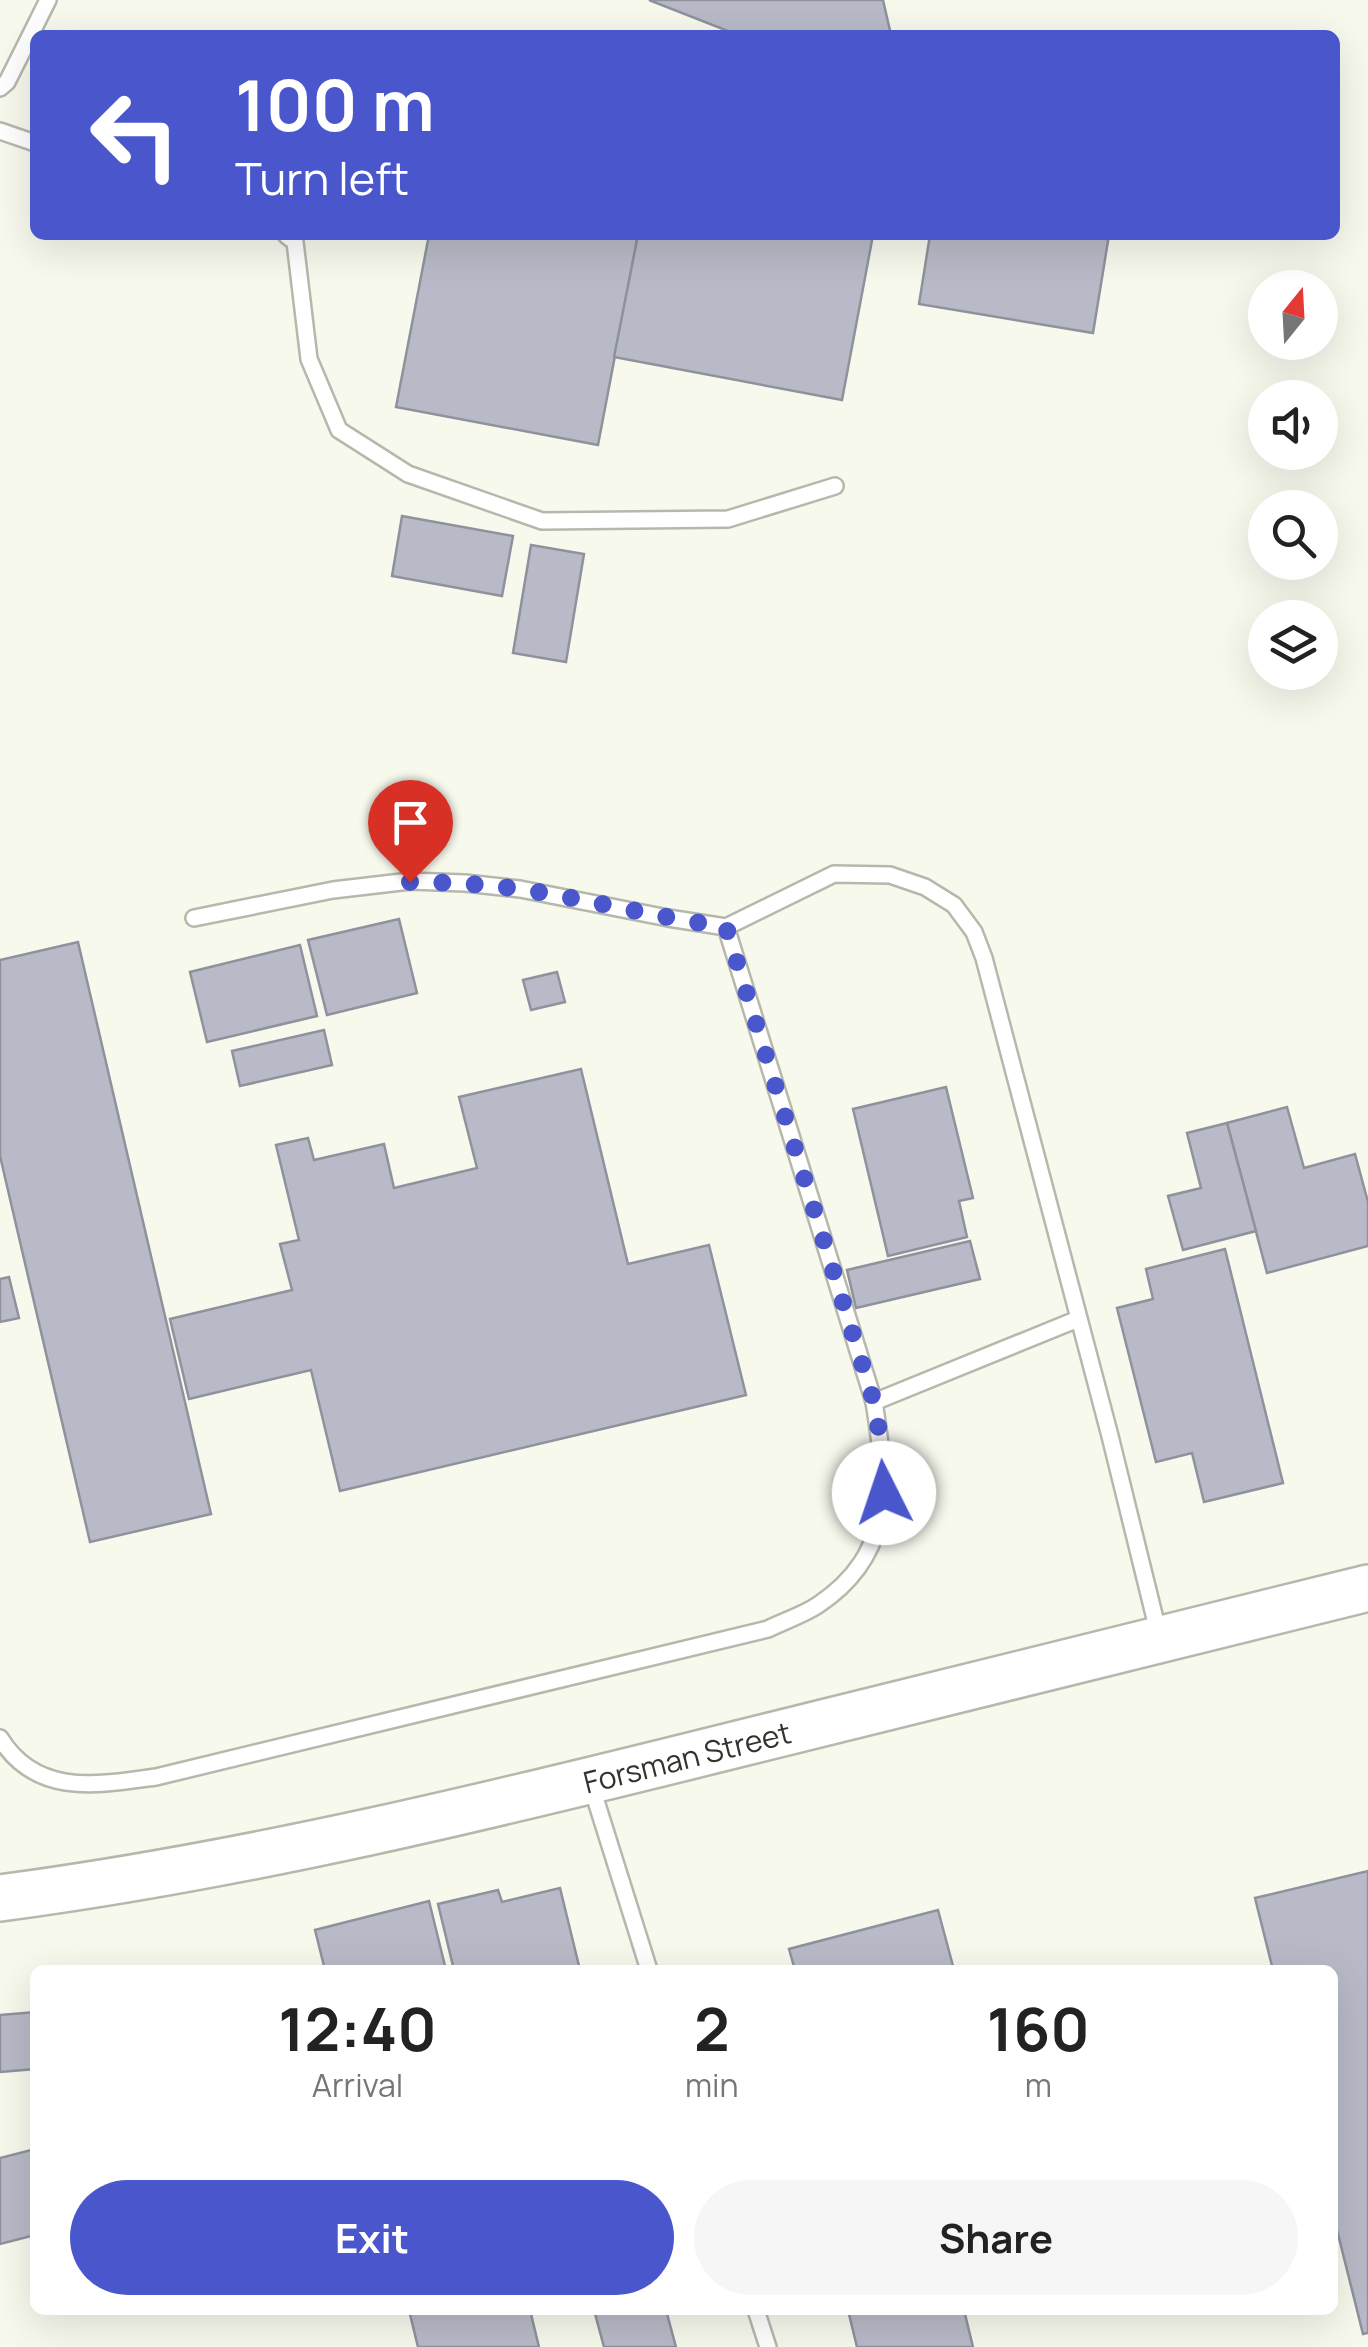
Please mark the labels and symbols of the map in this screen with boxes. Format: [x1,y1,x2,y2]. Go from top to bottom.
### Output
north arrow [1248,270,1338,360]
pin [368,780,453,883]
position arrow [832,1441,936,1545]
street label: Forsman Street [579,1711,795,1803]

